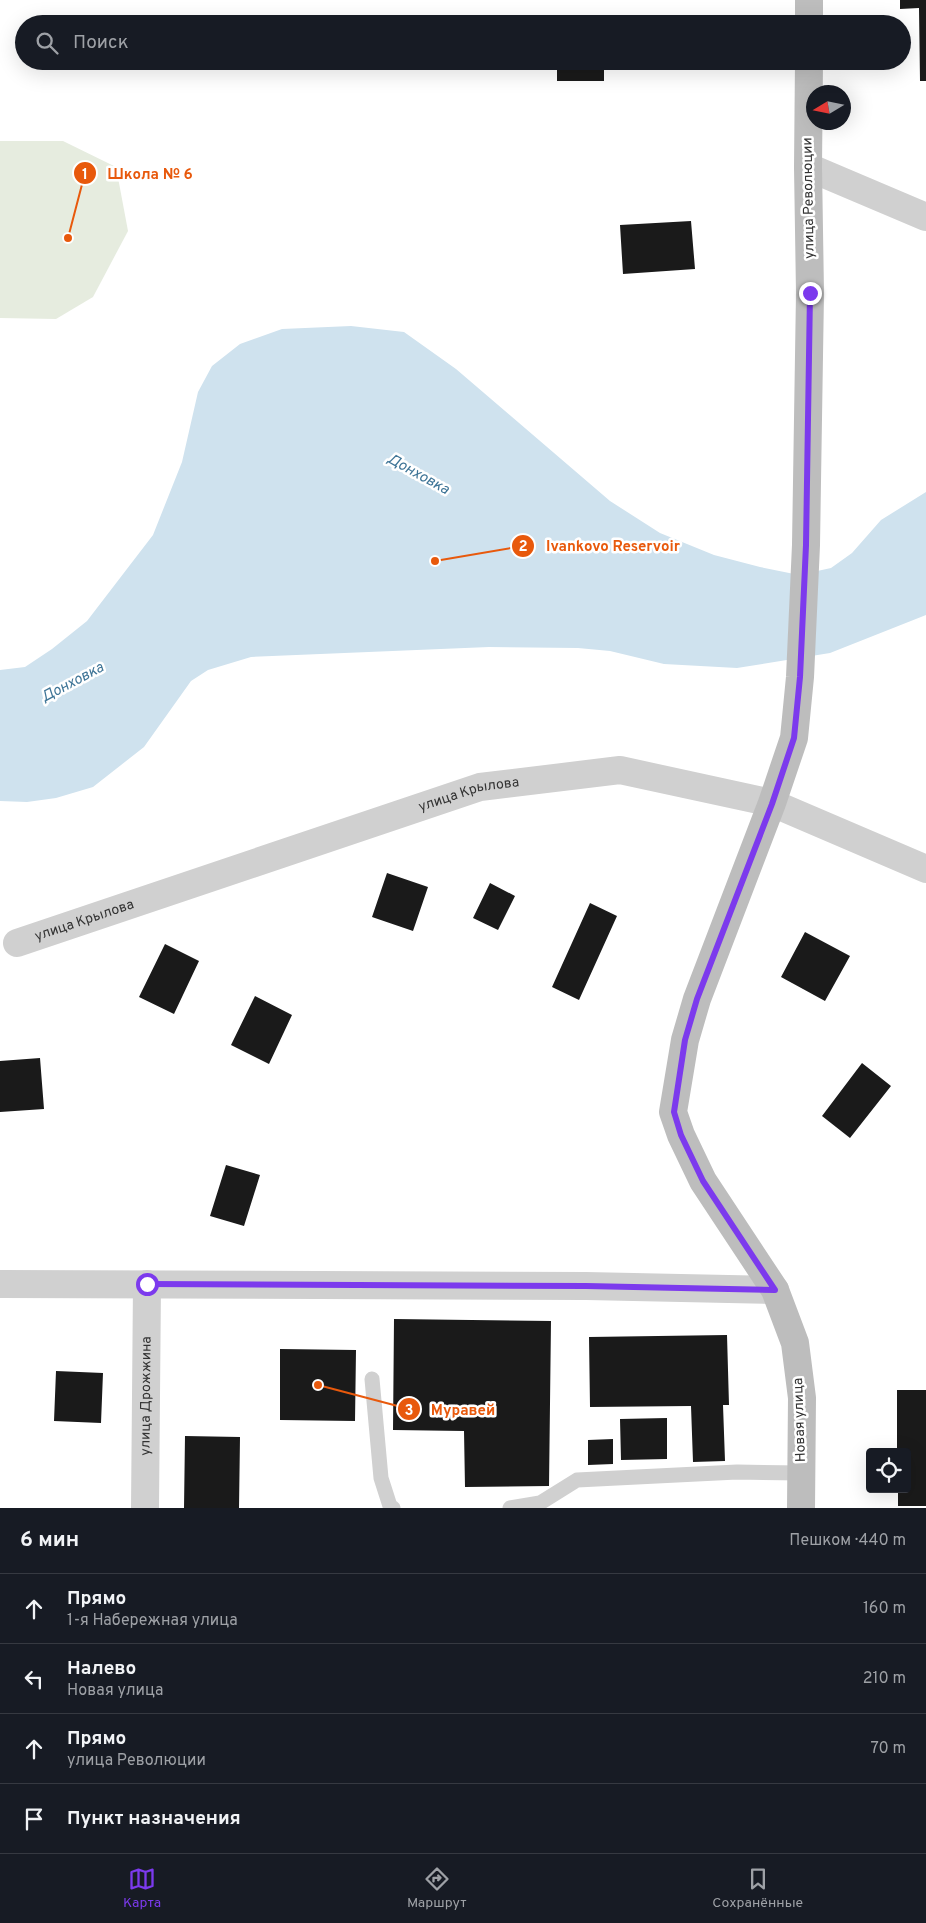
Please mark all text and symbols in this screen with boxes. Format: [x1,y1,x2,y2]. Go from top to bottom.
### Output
search box [15,15,911,70]
icon: search [33,29,61,57]
text: Поиск [73,31,129,55]
north arrow [806,85,851,130]
street label: улица Революции [799,137,819,259]
callout: Школа № 6 [72,158,203,188]
text: 1 [82,166,88,185]
text: Школа № 6 [107,166,193,185]
route end [799,282,822,305]
water label: Донховка [384,450,453,500]
callout: Ivankovo Reservoir [511,531,690,561]
text: 2 [518,538,528,557]
text: Ivankovo Reservoir [546,538,681,557]
water label: Донховка [38,659,108,707]
street label: улица Крылова [416,774,520,816]
street label: улица Крылова [32,896,136,945]
route start [136,1273,159,1296]
street label: улица Дрожжина [137,1336,155,1456]
street label: Новая улица [790,1377,810,1463]
callout: Муравей [396,1394,506,1424]
text: 3 [405,1402,414,1421]
text: Муравей [431,1402,495,1421]
map controls [866,1448,911,1493]
button: locate [866,1448,911,1493]
text: 6 мин [20,1527,79,1554]
text: Пешком · 440 m [789,1531,906,1551]
text: Прямо [67,1587,126,1611]
icon: ahead [20,1595,48,1623]
text: 160 m [863,1599,906,1619]
text: 1-я Набережная улица [67,1611,238,1631]
text: Налево [67,1657,136,1681]
icon: left [20,1665,48,1693]
text: 210 m [863,1669,906,1689]
text: Новая улица [67,1681,164,1701]
text: Прямо [67,1727,126,1751]
icon: ahead [20,1735,48,1763]
text: 70 m [871,1739,906,1759]
text: улица Революции [67,1751,206,1771]
icon: arrive [20,1805,48,1833]
text: Пункт назначения [67,1807,241,1831]
tab: Карта [123,1865,161,1912]
tab: Маршрут [407,1865,467,1912]
tab: Сохранённые [712,1865,803,1912]

